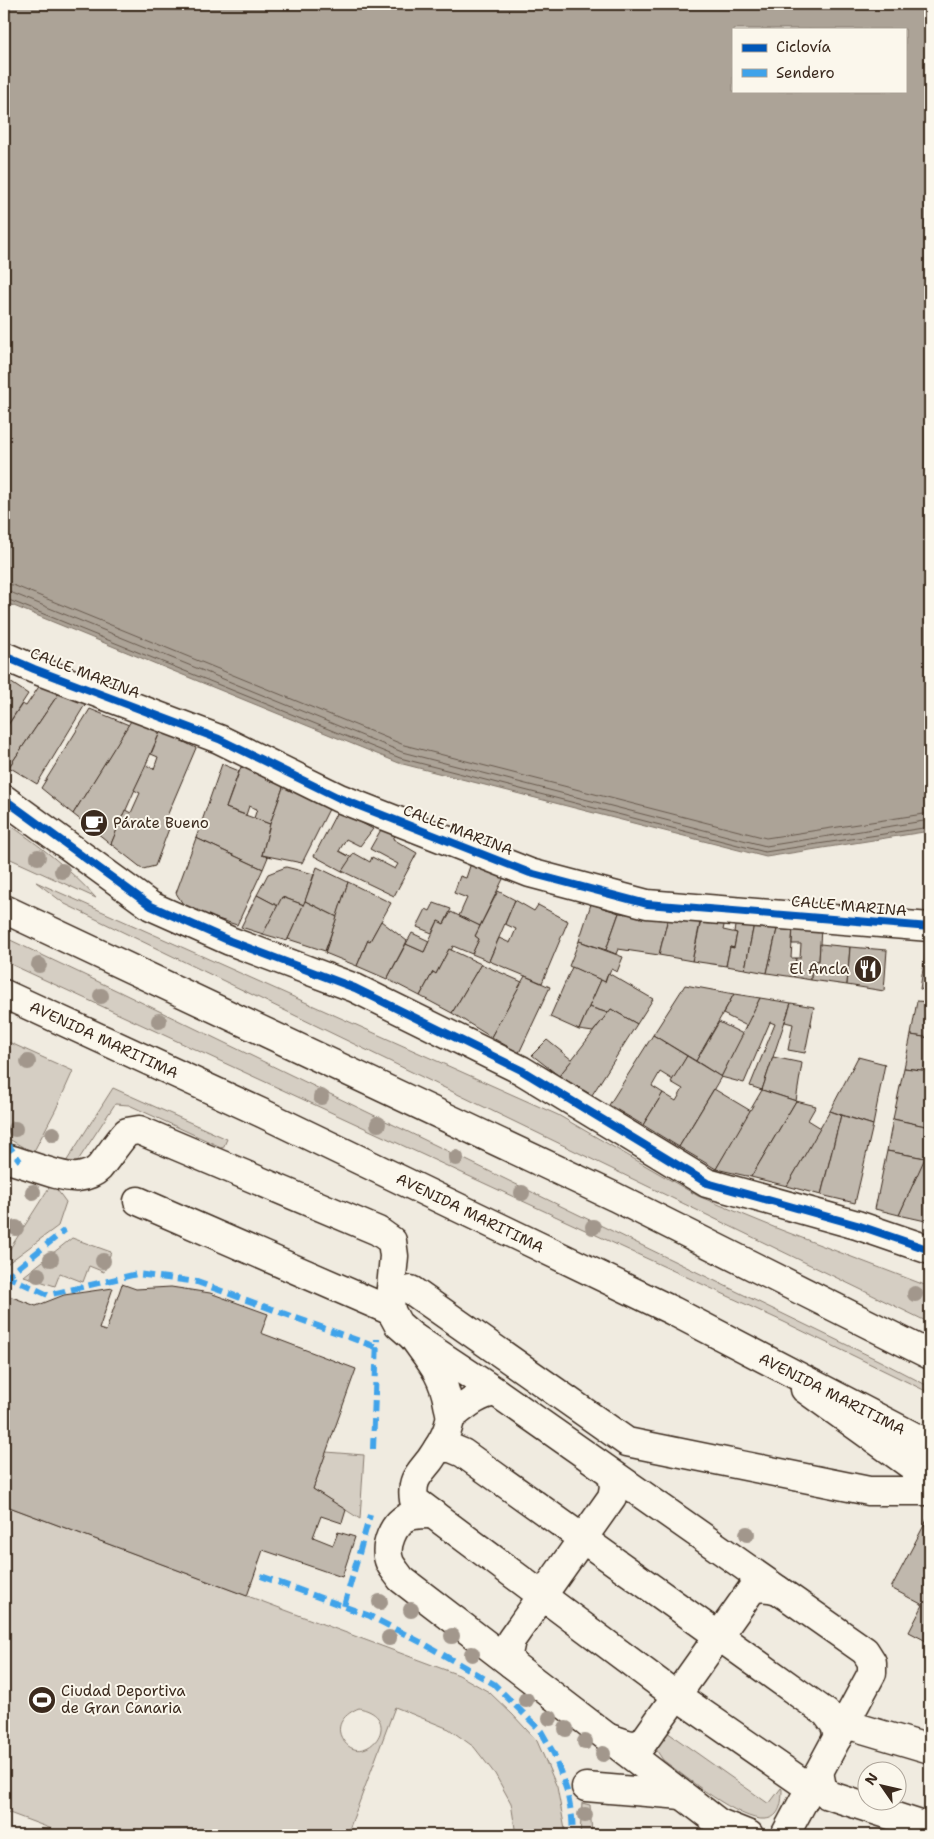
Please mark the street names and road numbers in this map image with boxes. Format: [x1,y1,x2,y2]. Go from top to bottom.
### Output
street label: CALLE MARINA [27,643,143,703]
street label: CALLE MARINA [400,800,516,860]
street label: CALLE MARINA [790,891,908,921]
street label: AVENIDA MARITIMA [26,997,182,1083]
street label: AVENIDA MARITIMA [393,1169,547,1257]
street label: AVENIDA MARITIMA [755,1348,909,1440]

